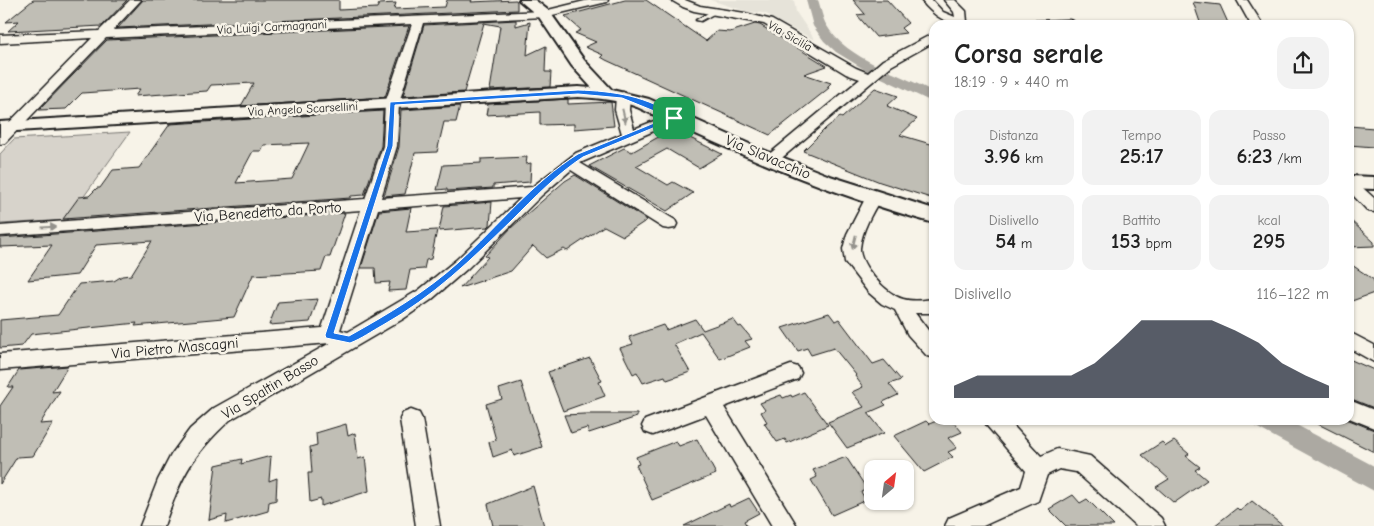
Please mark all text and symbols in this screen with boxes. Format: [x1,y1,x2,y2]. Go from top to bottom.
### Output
street label: Via Luigi Carmagnani [217,17,327,37]
street label: Via Sicilia [765,18,815,54]
button: share [1277,37,1329,89]
text: Corsa serale [954,38,1103,70]
text: 18:19 · 9 × 440 m [954,73,1069,91]
pin [653,97,695,139]
street label: Via Angelo Scarsellini [248,99,358,119]
icon: arrive [660,104,688,132]
one-way arrow [620,108,628,123]
text: Distanza [989,127,1039,144]
text: Tempo [1122,127,1161,144]
text: Passo [1252,127,1286,144]
street label: Via Slavacchio [723,131,813,183]
text: 3.96 [984,144,1020,168]
text: 25:17 [1120,144,1163,168]
text: 6:23 [1237,144,1273,168]
text: km [1020,150,1043,167]
text: /km [1273,150,1302,167]
street label: Via Benedetto da Porto [194,198,342,226]
text: Dislivello [989,212,1039,229]
text: Battito [1122,212,1161,229]
text: kcal [1257,212,1281,229]
one-way arrow [41,223,57,231]
text: 54 [995,229,1016,253]
text: 153 [1111,229,1141,253]
text: 295 [1253,229,1285,253]
one-way arrow [850,235,858,250]
text: m [1016,235,1032,252]
text: bpm [1141,235,1172,252]
text: Dislivello [954,285,1011,303]
text: 116–122 m [1256,285,1329,303]
street label: Via Pietro Mascagni [111,333,239,363]
street label: Via Spaltin Basso [218,351,322,423]
north arrow [864,460,914,510]
map controls [864,460,914,510]

